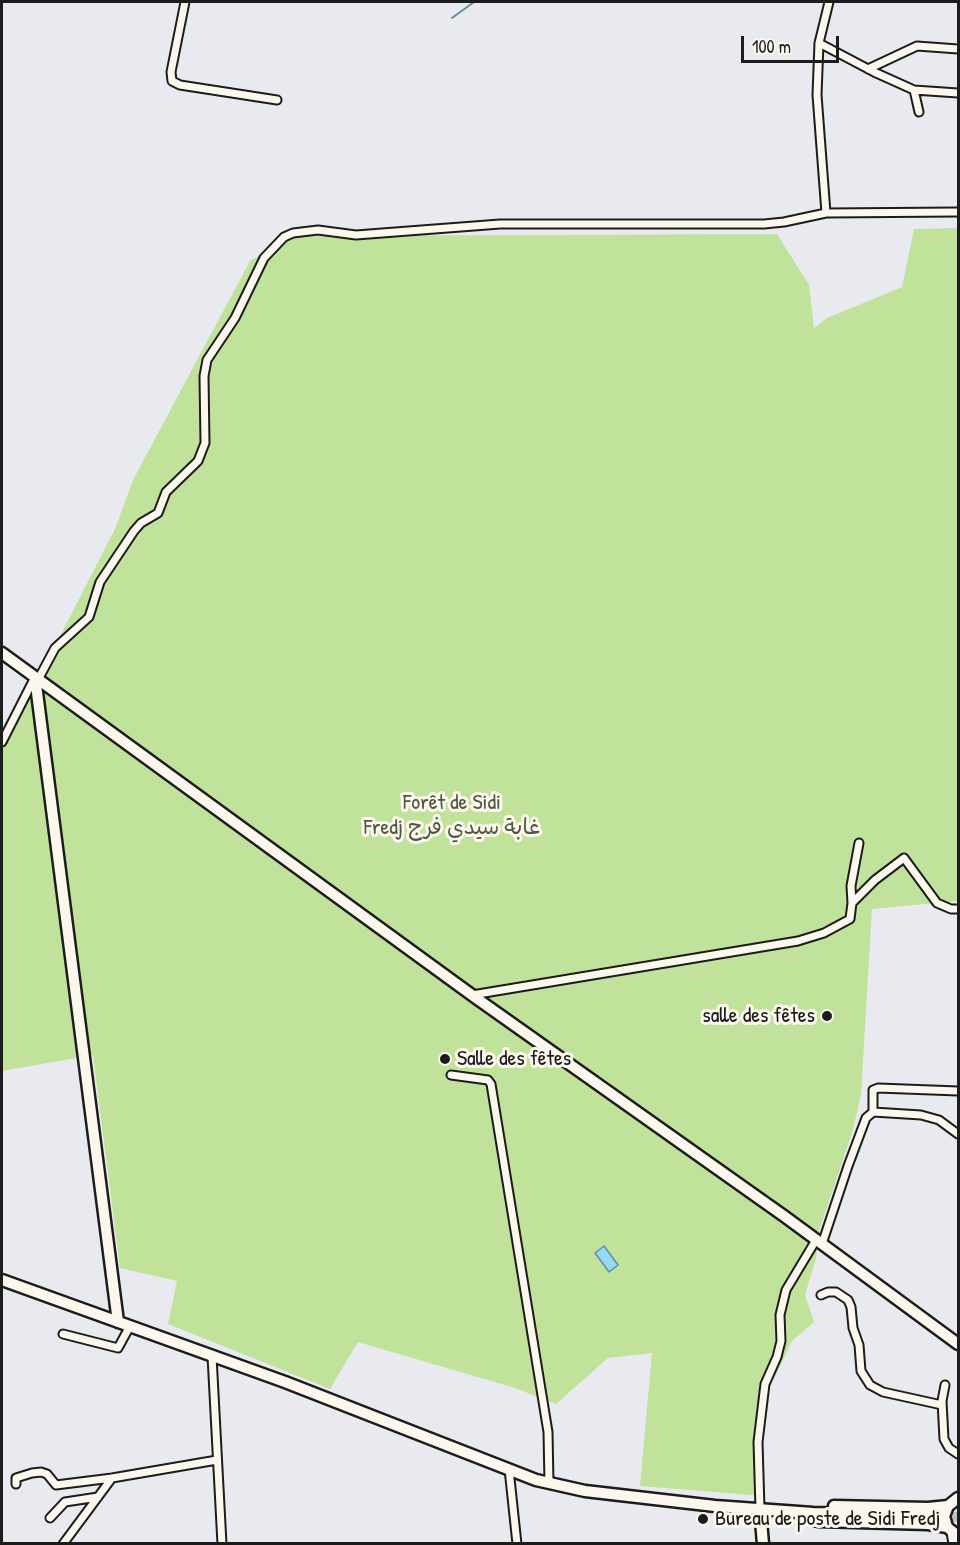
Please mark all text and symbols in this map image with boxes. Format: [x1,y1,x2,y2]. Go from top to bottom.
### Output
scale bar [744,24,842,62]
text: 100 m [752,34,791,59]
park label: Forêt de Sidi Fredj غابة سيدي فرج [364,790,540,842]
place label: salle des fêtes [702,1003,815,1029]
marker: salle des fêtes [820,1009,834,1023]
place label: Salle des fêtes [457,1046,571,1072]
marker: Salle des fêtes [438,1052,452,1066]
place label: Bureau de poste de Sidi Fredj [715,1506,940,1532]
marker: Bureau de poste de Sidi Fredj [696,1512,710,1526]

